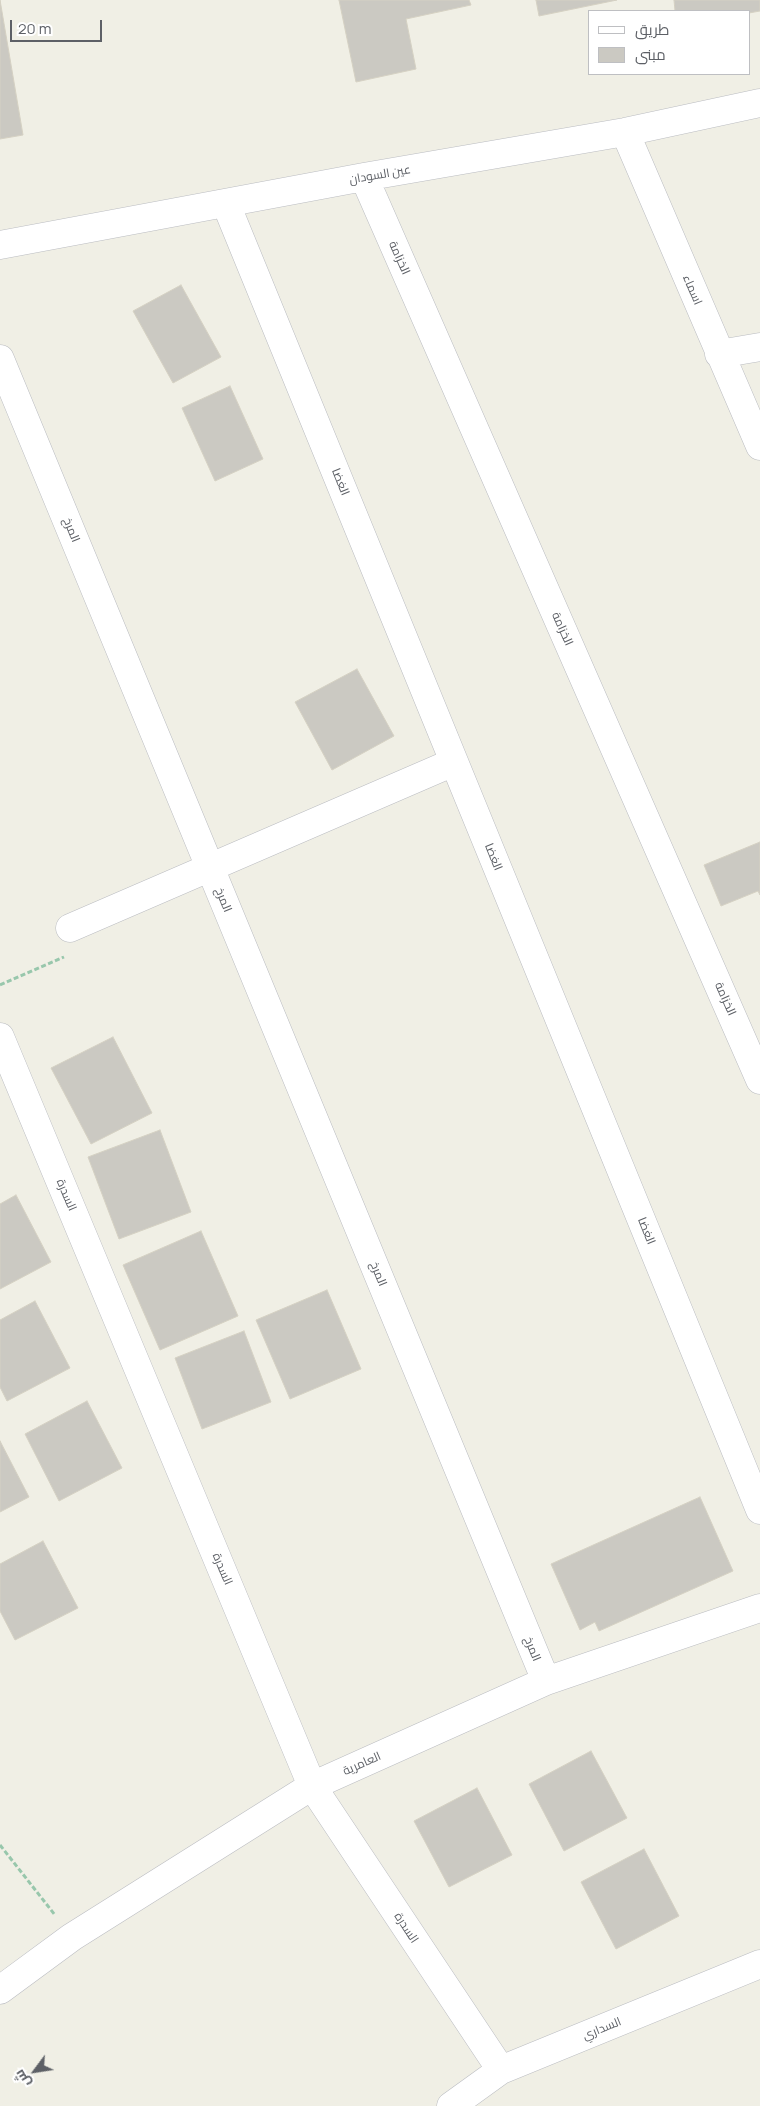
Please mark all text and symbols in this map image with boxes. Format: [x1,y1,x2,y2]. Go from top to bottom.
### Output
scale bar [12,10,105,42]
legend [588,10,750,75]
text: 20 m [18,18,51,39]
text: طريق [635,19,669,40]
text: مبنى [635,44,666,65]
street label: عين السودان [348,163,412,187]
street label: الخزامة [385,239,413,277]
street label: اسماء [679,273,705,307]
street label: الغضا [328,466,352,498]
street label: المرخ [60,516,82,544]
street label: الخزامة [548,610,576,648]
street label: الغضا [481,841,505,873]
street label: المرخ [212,886,234,914]
street label: الخزامة [711,980,739,1018]
street label: السدرة [53,1177,79,1213]
street label: الغضا [634,1215,658,1247]
street label: المرخ [367,1260,389,1288]
street label: السدرة [209,1551,235,1587]
street label: المرخ [521,1635,543,1663]
street label: العامرية [341,1749,383,1779]
street label: السدرة [391,1910,421,1946]
street label: السداري [581,2015,623,2043]
north arrow [10,2046,60,2096]
text: ش [9,2066,34,2092]

